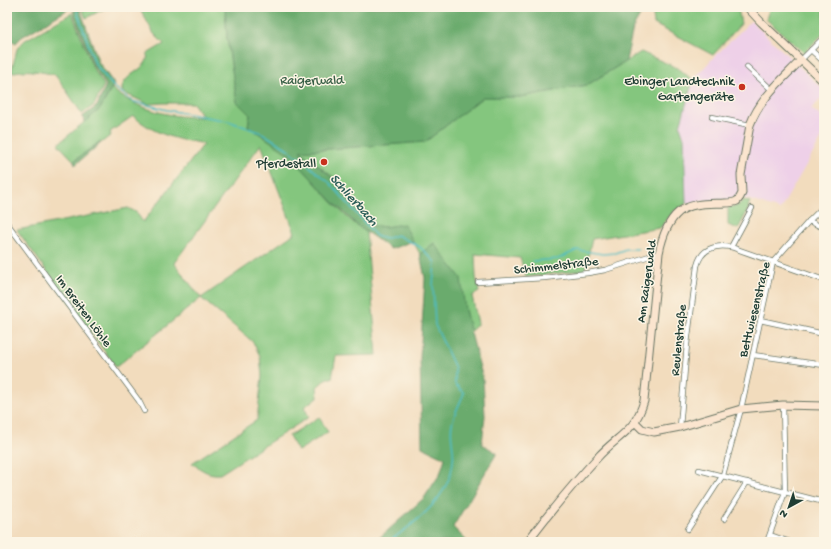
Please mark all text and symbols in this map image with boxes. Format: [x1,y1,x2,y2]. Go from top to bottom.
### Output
park label: Raigerwald [280,74,345,89]
place label: Ebinger Landtechnik Gartengeräte [624,75,735,105]
marker: Ebinger Landtechnik Gartengeräte [737,82,747,92]
place label: Pferdestall [255,157,316,172]
marker: Pferdestall [319,157,329,167]
water label: Schlierbach [325,171,381,231]
street label: Am Raigerwald [634,238,661,324]
street label: Schimmelstraße [513,255,600,278]
street label: Bettwiesenstraße [736,260,775,360]
street label: Im Breiten Löhle [52,272,114,351]
street label: Reulenstraße [668,303,691,377]
north arrow [769,487,809,527]
text: N [777,506,790,520]

